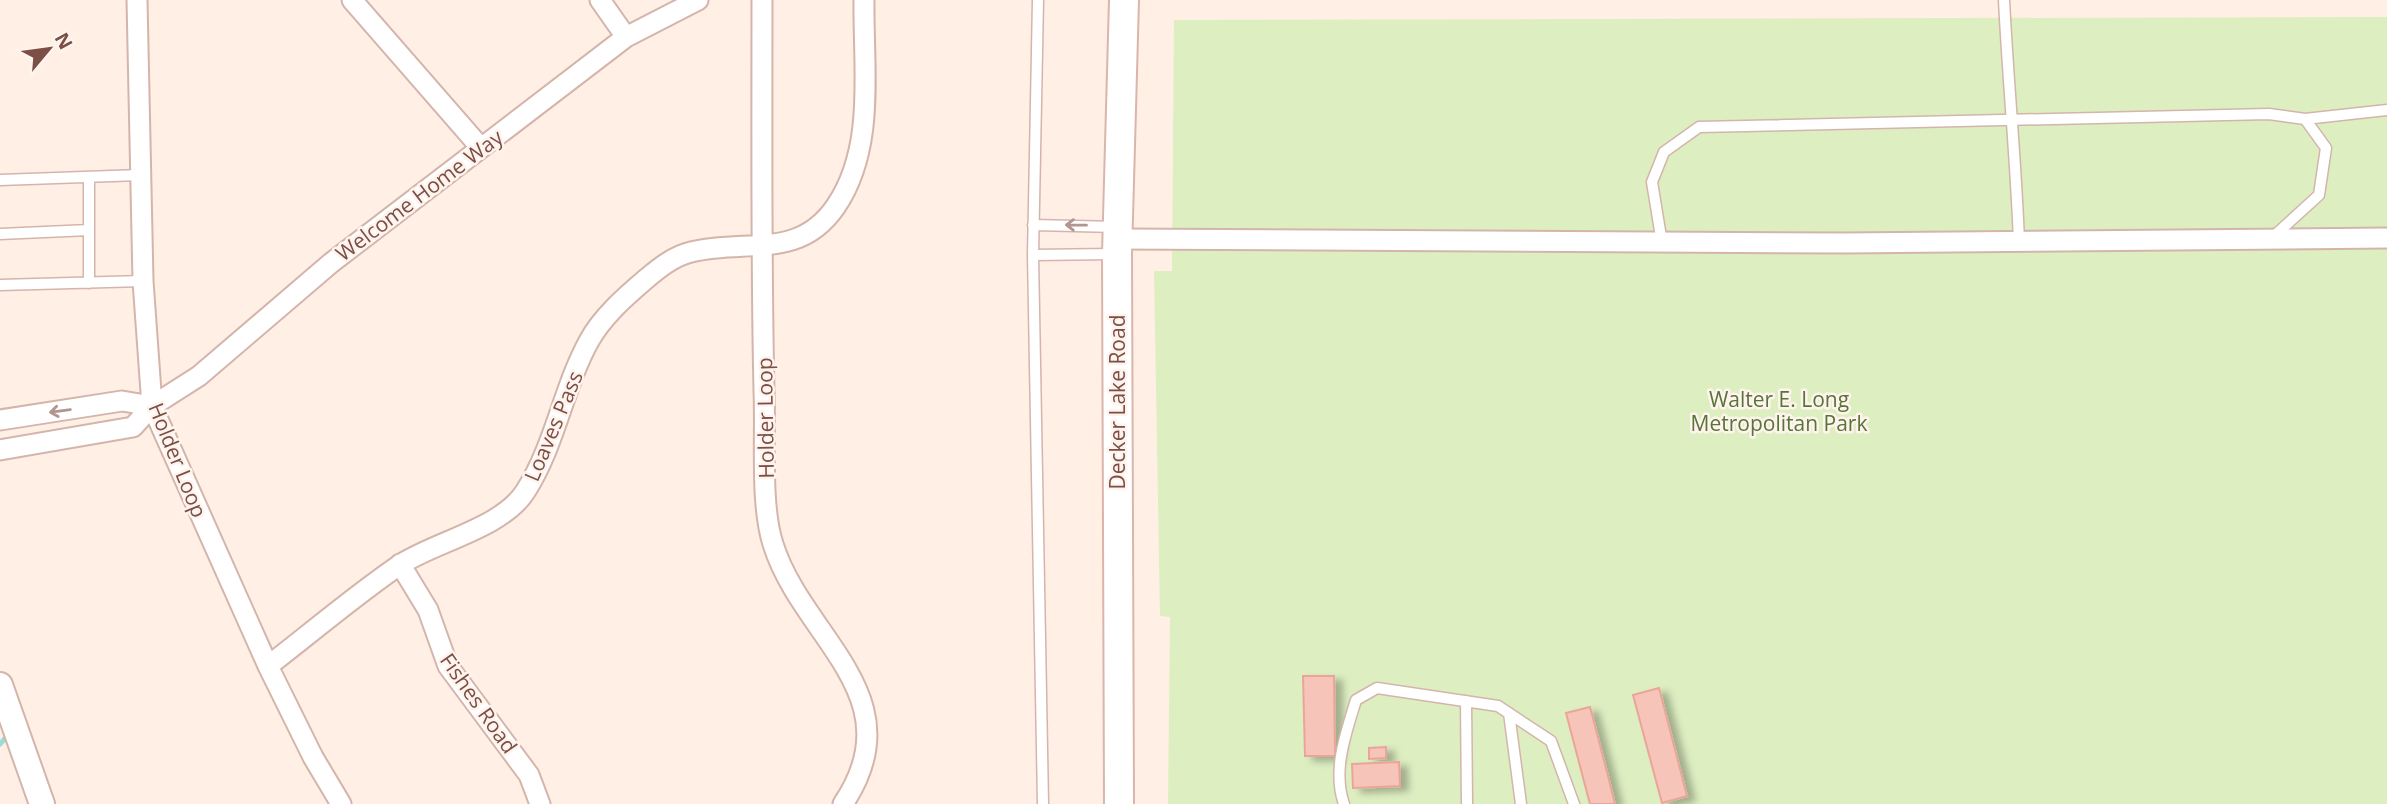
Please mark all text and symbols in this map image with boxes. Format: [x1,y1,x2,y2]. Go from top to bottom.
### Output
north arrow [14,14,84,84]
text: N [49,28,79,54]
street label: Welcome Home Way [330,123,509,267]
one-way arrow [1065,219,1088,232]
street label: Decker Lake Road [1103,315,1131,489]
street label: Holder Loop [750,357,780,479]
street label: Loaves Pass [517,367,589,485]
park label: Walter E. Long Metropolitan Park [1691,385,1867,437]
street label: Holder Loop [142,399,214,521]
one-way arrow [49,405,72,418]
street label: Fishes Road [434,647,524,759]

